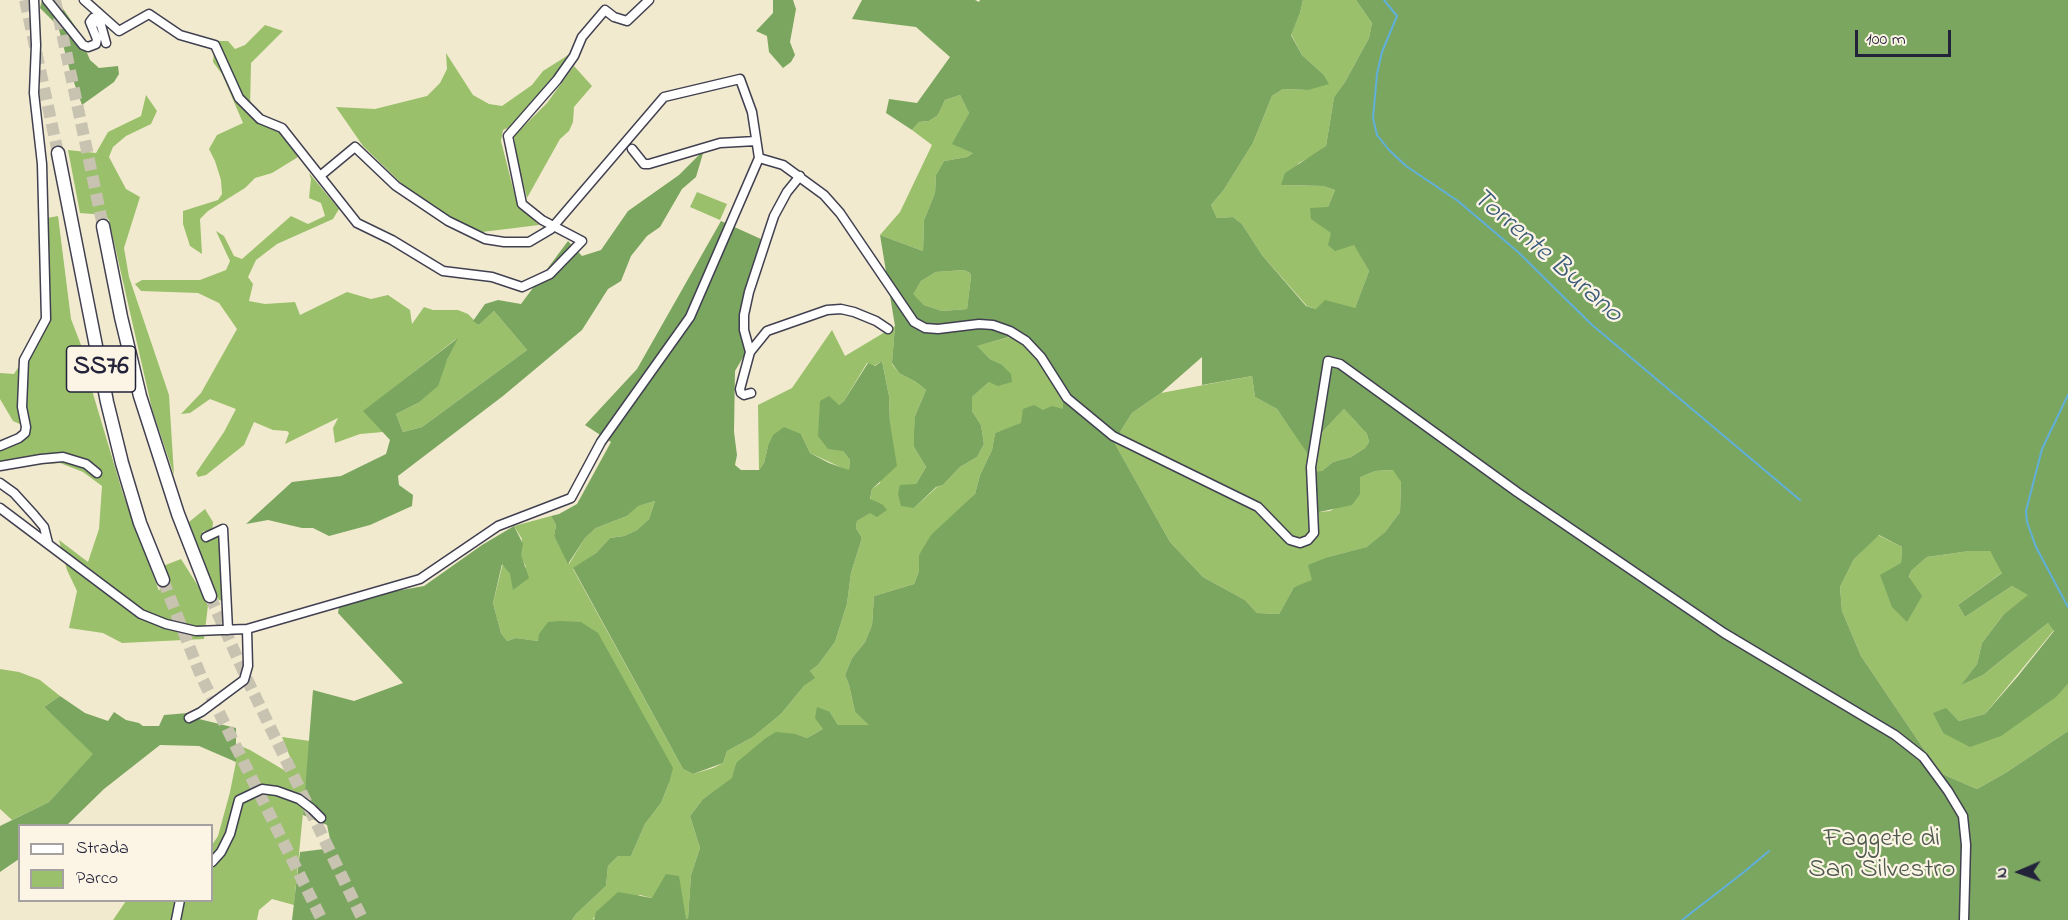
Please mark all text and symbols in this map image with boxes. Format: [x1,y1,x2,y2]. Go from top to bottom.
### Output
scale bar [1858,18,1954,56]
text: 100 m [1866,27,1906,53]
water label: Torrente Burano [1464,182,1628,332]
road number: SS76 [66,346,136,392]
legend [18,824,213,902]
park label: Faggete di San Silvestro [1808,825,1956,888]
text: Strada [76,836,129,862]
north arrow [1990,842,2050,902]
text: Parco [76,866,118,892]
text: N [1990,867,2014,878]

